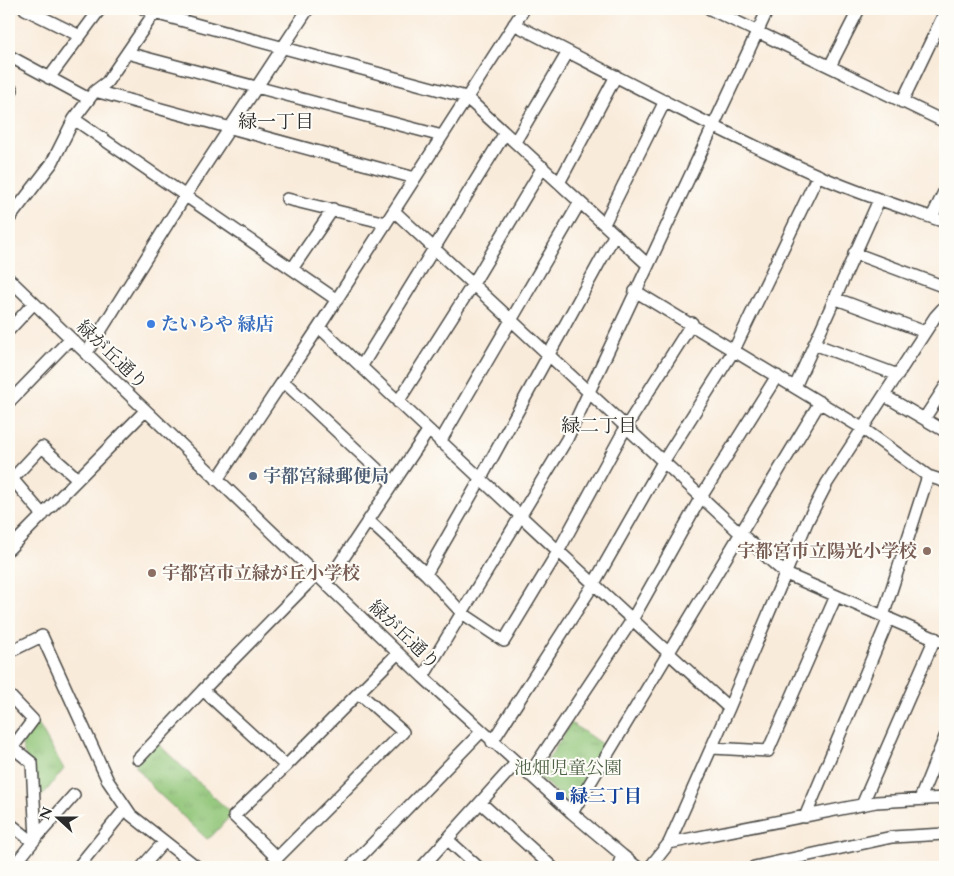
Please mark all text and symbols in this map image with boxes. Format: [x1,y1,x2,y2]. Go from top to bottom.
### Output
district label: 緑一丁目 [238,109,314,135]
place label: たいらや 緑店 [161,312,274,337]
street label: 緑が丘通り [71,315,153,395]
marker: たいらや 緑店 [145,318,157,330]
district label: 緑二丁目 [561,413,637,439]
place label: 宇都宮緑郵便局 [263,464,389,489]
marker: 宇都宮緑郵便局 [247,470,259,482]
place label: 宇都宮市立陽光小学校 [737,539,917,564]
marker: 宇都宮市立陽光小学校 [921,545,933,557]
place label: 宇都宮市立緑が丘小学校 [162,561,360,586]
marker: 宇都宮市立緑が丘小学校 [146,567,158,579]
street label: 緑が丘通り [363,595,445,675]
park label: 池畑児童公園 [514,756,622,781]
place label: 緑三丁目 [570,784,642,809]
marker: 緑三丁目 [554,790,566,802]
north arrow [32,794,82,844]
text: N [35,804,57,823]

